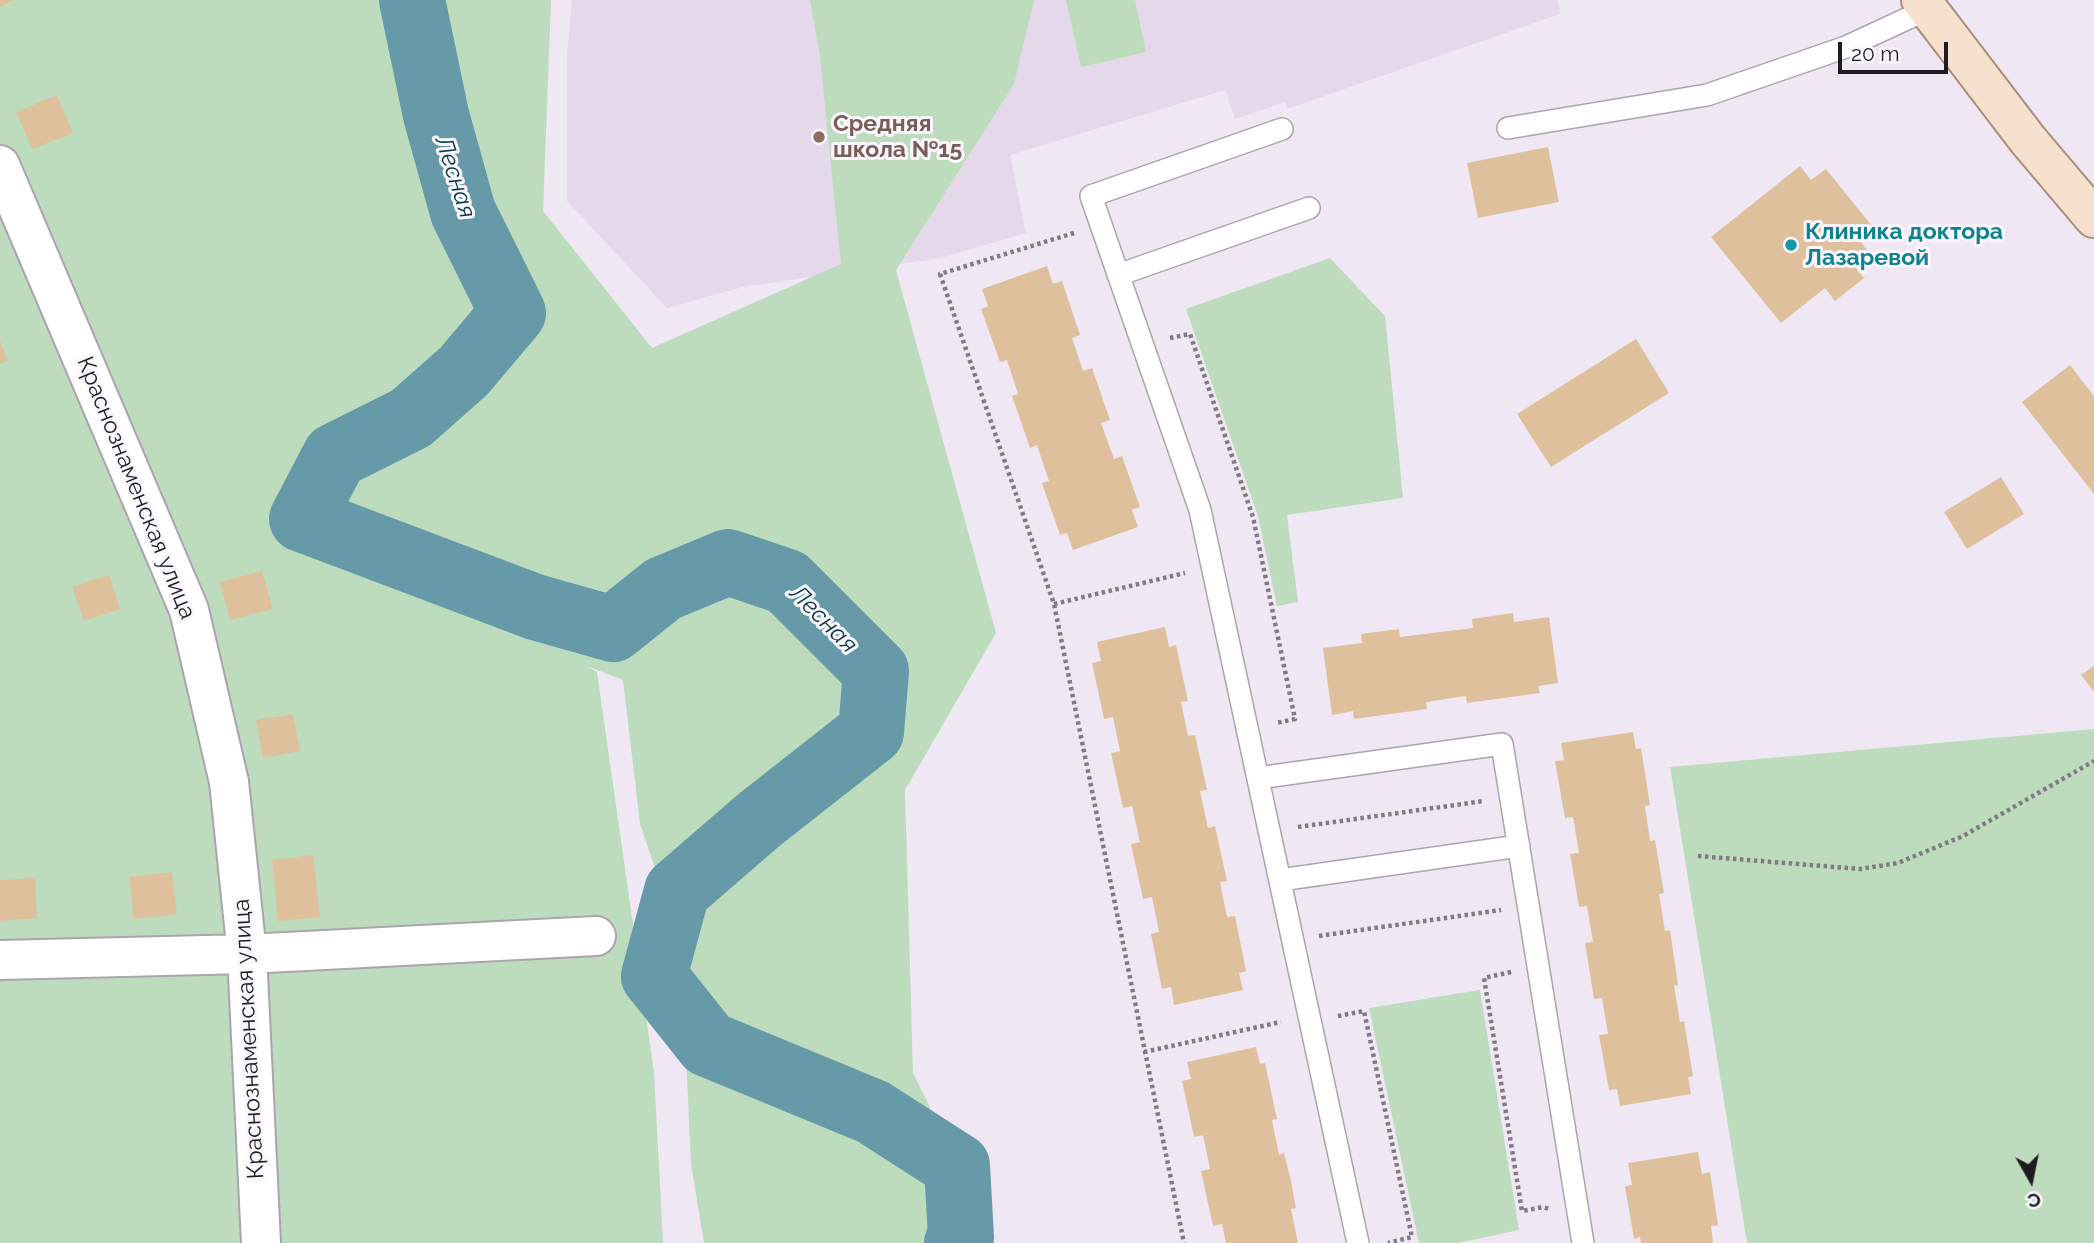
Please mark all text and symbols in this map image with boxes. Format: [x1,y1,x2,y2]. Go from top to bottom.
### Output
scale bar [1842,28,1952,72]
text: 20 m [1851,41,1899,66]
place label: Средняя школа №15 [833,110,962,164]
marker: Средняя школа №15 [811,129,827,145]
water label: Лесная [428,132,482,222]
place label: Клиника доктора Лазаревой [1805,218,2003,272]
marker: Клиника доктора Лазаревой [1783,237,1799,253]
street label: Краснознаменская улица [71,353,201,623]
water label: Лесная [783,579,863,659]
street label: Краснознаменская улица [228,898,270,1180]
north arrow [1996,1145,2066,1215]
text: С [2026,1189,2042,1213]

